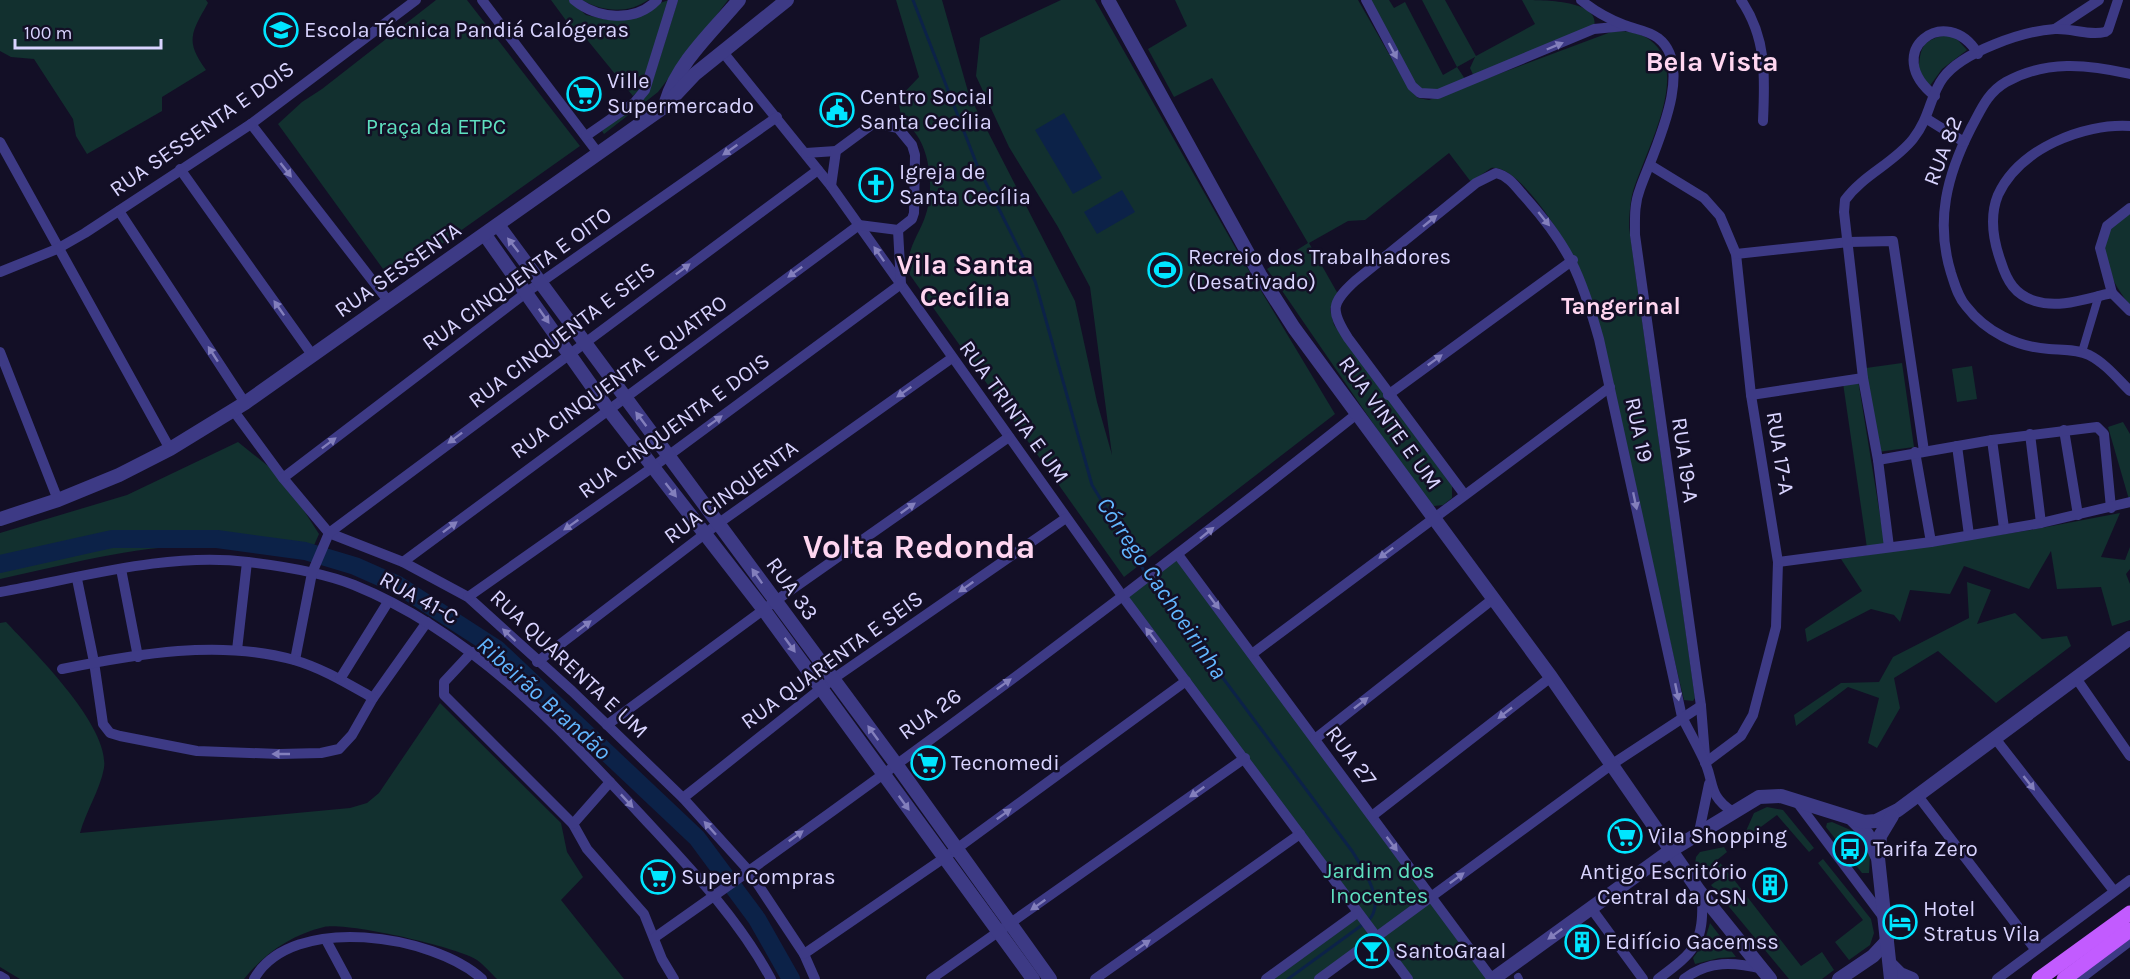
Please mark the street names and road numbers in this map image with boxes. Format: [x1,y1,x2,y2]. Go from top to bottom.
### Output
street label: RUA SESSENTA E DOIS [105,56,299,202]
street label: RUA 82 [1918,113,1968,189]
street label: RUA CINQUENTA E OITO [417,202,617,356]
street label: RUA SESSENTA [330,217,466,323]
street label: RUA CINQUENTA E SEIS [463,256,661,414]
street label: RUA CINQUENTA E QUATRO [506,290,732,464]
street label: RUA TRINTA E UM [954,336,1074,488]
street label: RUA CINQUENTA E DOIS [573,348,775,504]
street label: RUA VINTE E UM [1333,351,1447,495]
street label: RUA 19 [1619,395,1659,465]
street label: RUA 17-A [1761,410,1799,497]
street label: RUA 19-A [1666,416,1704,505]
street label: RUA CINQUENTA [659,435,803,549]
street label: RUA 33 [760,552,824,626]
street label: RUA 41-C [375,566,463,630]
street label: RUA QUARENTA E UM [485,584,653,744]
street label: RUA QUARENTA E SEIS [736,585,928,735]
street label: RUA 26 [894,683,966,745]
street label: RUA 27 [1320,721,1382,791]

